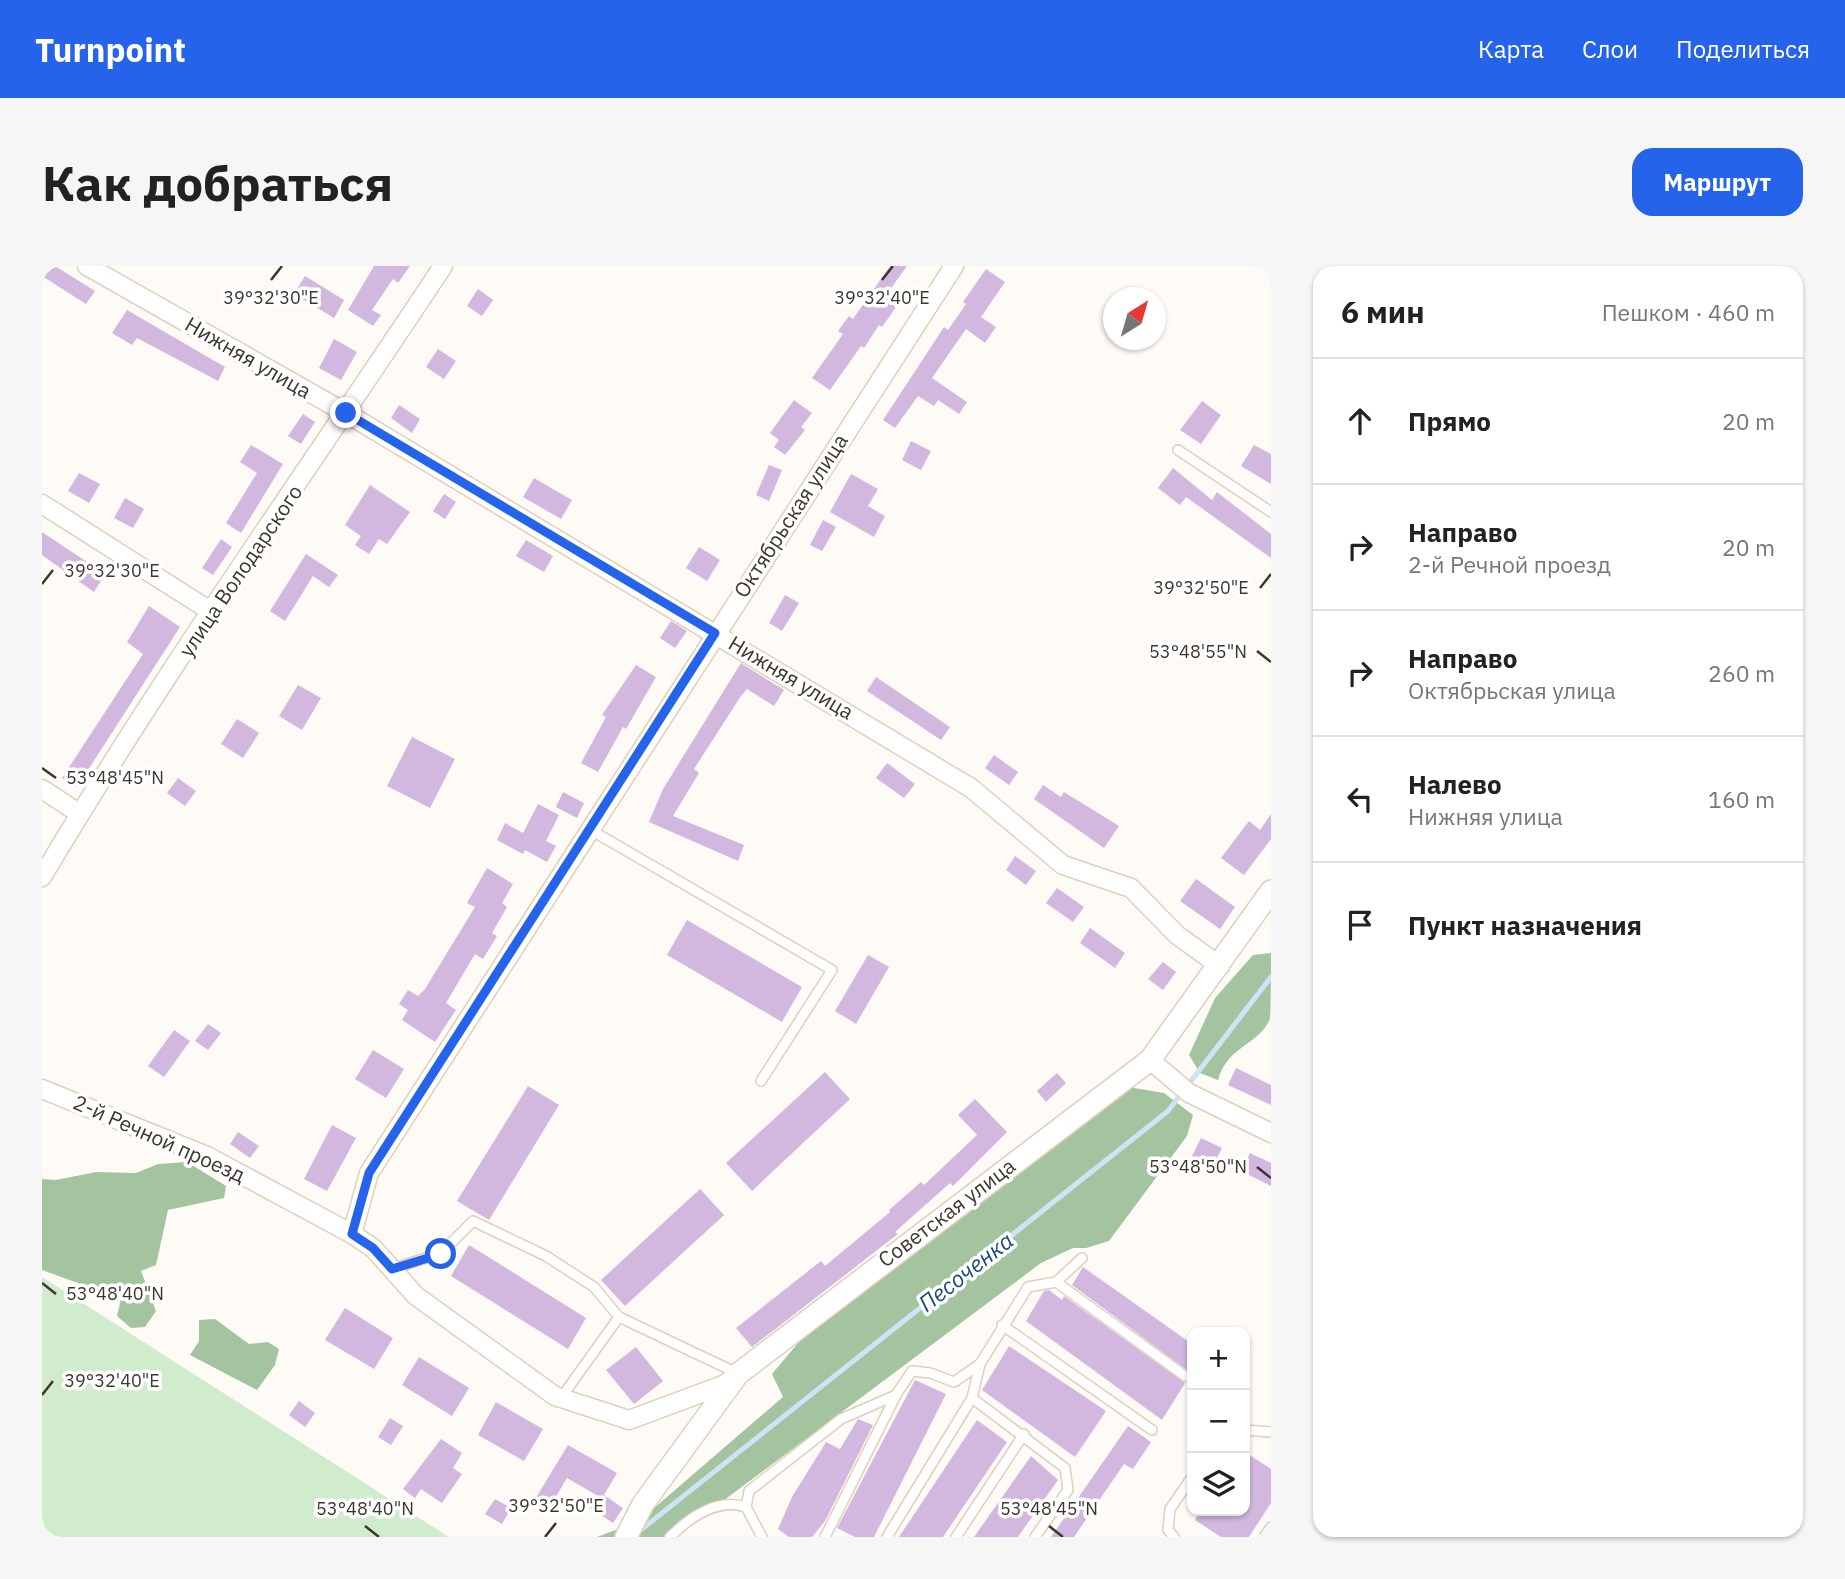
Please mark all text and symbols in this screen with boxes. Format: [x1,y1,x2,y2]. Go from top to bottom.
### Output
text: Turnpoint [35,28,186,71]
text: Карта [1478,33,1544,65]
text: Слои [1582,33,1638,65]
text: Поделиться [1676,33,1810,65]
button: Маршрут [1632,148,1803,216]
text: Как добраться [42,151,393,214]
text: 39°32'30"E [223,286,319,309]
text: 39°32'40"E [834,286,930,309]
north arrow [1103,287,1166,350]
text: 6 мин [1341,292,1425,331]
text: Пешком · 460 m [1602,297,1775,327]
street label: Нижняя улица [180,310,317,405]
route end [330,397,361,428]
icon: ahead [1341,402,1379,440]
text: Прямо [1408,404,1491,438]
text: 20 m [1722,406,1775,436]
street label: Октябрьская улица [727,428,854,603]
street label: улица Володарского [172,479,308,662]
text: Направо [1408,515,1517,549]
icon: right [1341,528,1379,566]
text: 20 m [1722,532,1775,562]
text: 2-й Речной проезд [1408,549,1611,579]
text: 39°32'30"E [64,559,160,582]
text: 39°32'50"E [1153,576,1249,599]
street label: Нижняя улица [724,629,859,726]
text: 53°48'55"N [1149,640,1247,663]
text: Направо [1408,641,1517,675]
icon: right [1341,654,1379,692]
text: 260 m [1708,658,1775,688]
text: Октябрьская улица [1408,675,1616,705]
text: 53°48'45"N [66,766,164,789]
text: Налево [1408,767,1502,801]
icon: left [1341,780,1379,818]
text: 160 m [1708,784,1775,814]
text: Нижняя улица [1408,801,1563,831]
icon: arrive [1341,906,1379,944]
text: Пункт назначения [1408,908,1642,942]
street label: 2-й Речной проезд [69,1088,250,1189]
street label: Советская улица [872,1151,1021,1273]
text: 53°48'50"N [1149,1155,1247,1178]
water label: Песоченка [912,1225,1019,1318]
route start [425,1238,456,1269]
text: 53°48'40"N [66,1282,164,1305]
map controls [1187,1327,1250,1516]
button: + [1187,1327,1250,1390]
text: 39°32'40"E [64,1369,160,1392]
button: − [1187,1390,1250,1453]
button: layers [1187,1453,1250,1516]
text: 39°32'50"E [508,1494,604,1517]
text: 53°48'40"N [316,1497,414,1520]
text: 53°48'45"N [1000,1497,1098,1520]

